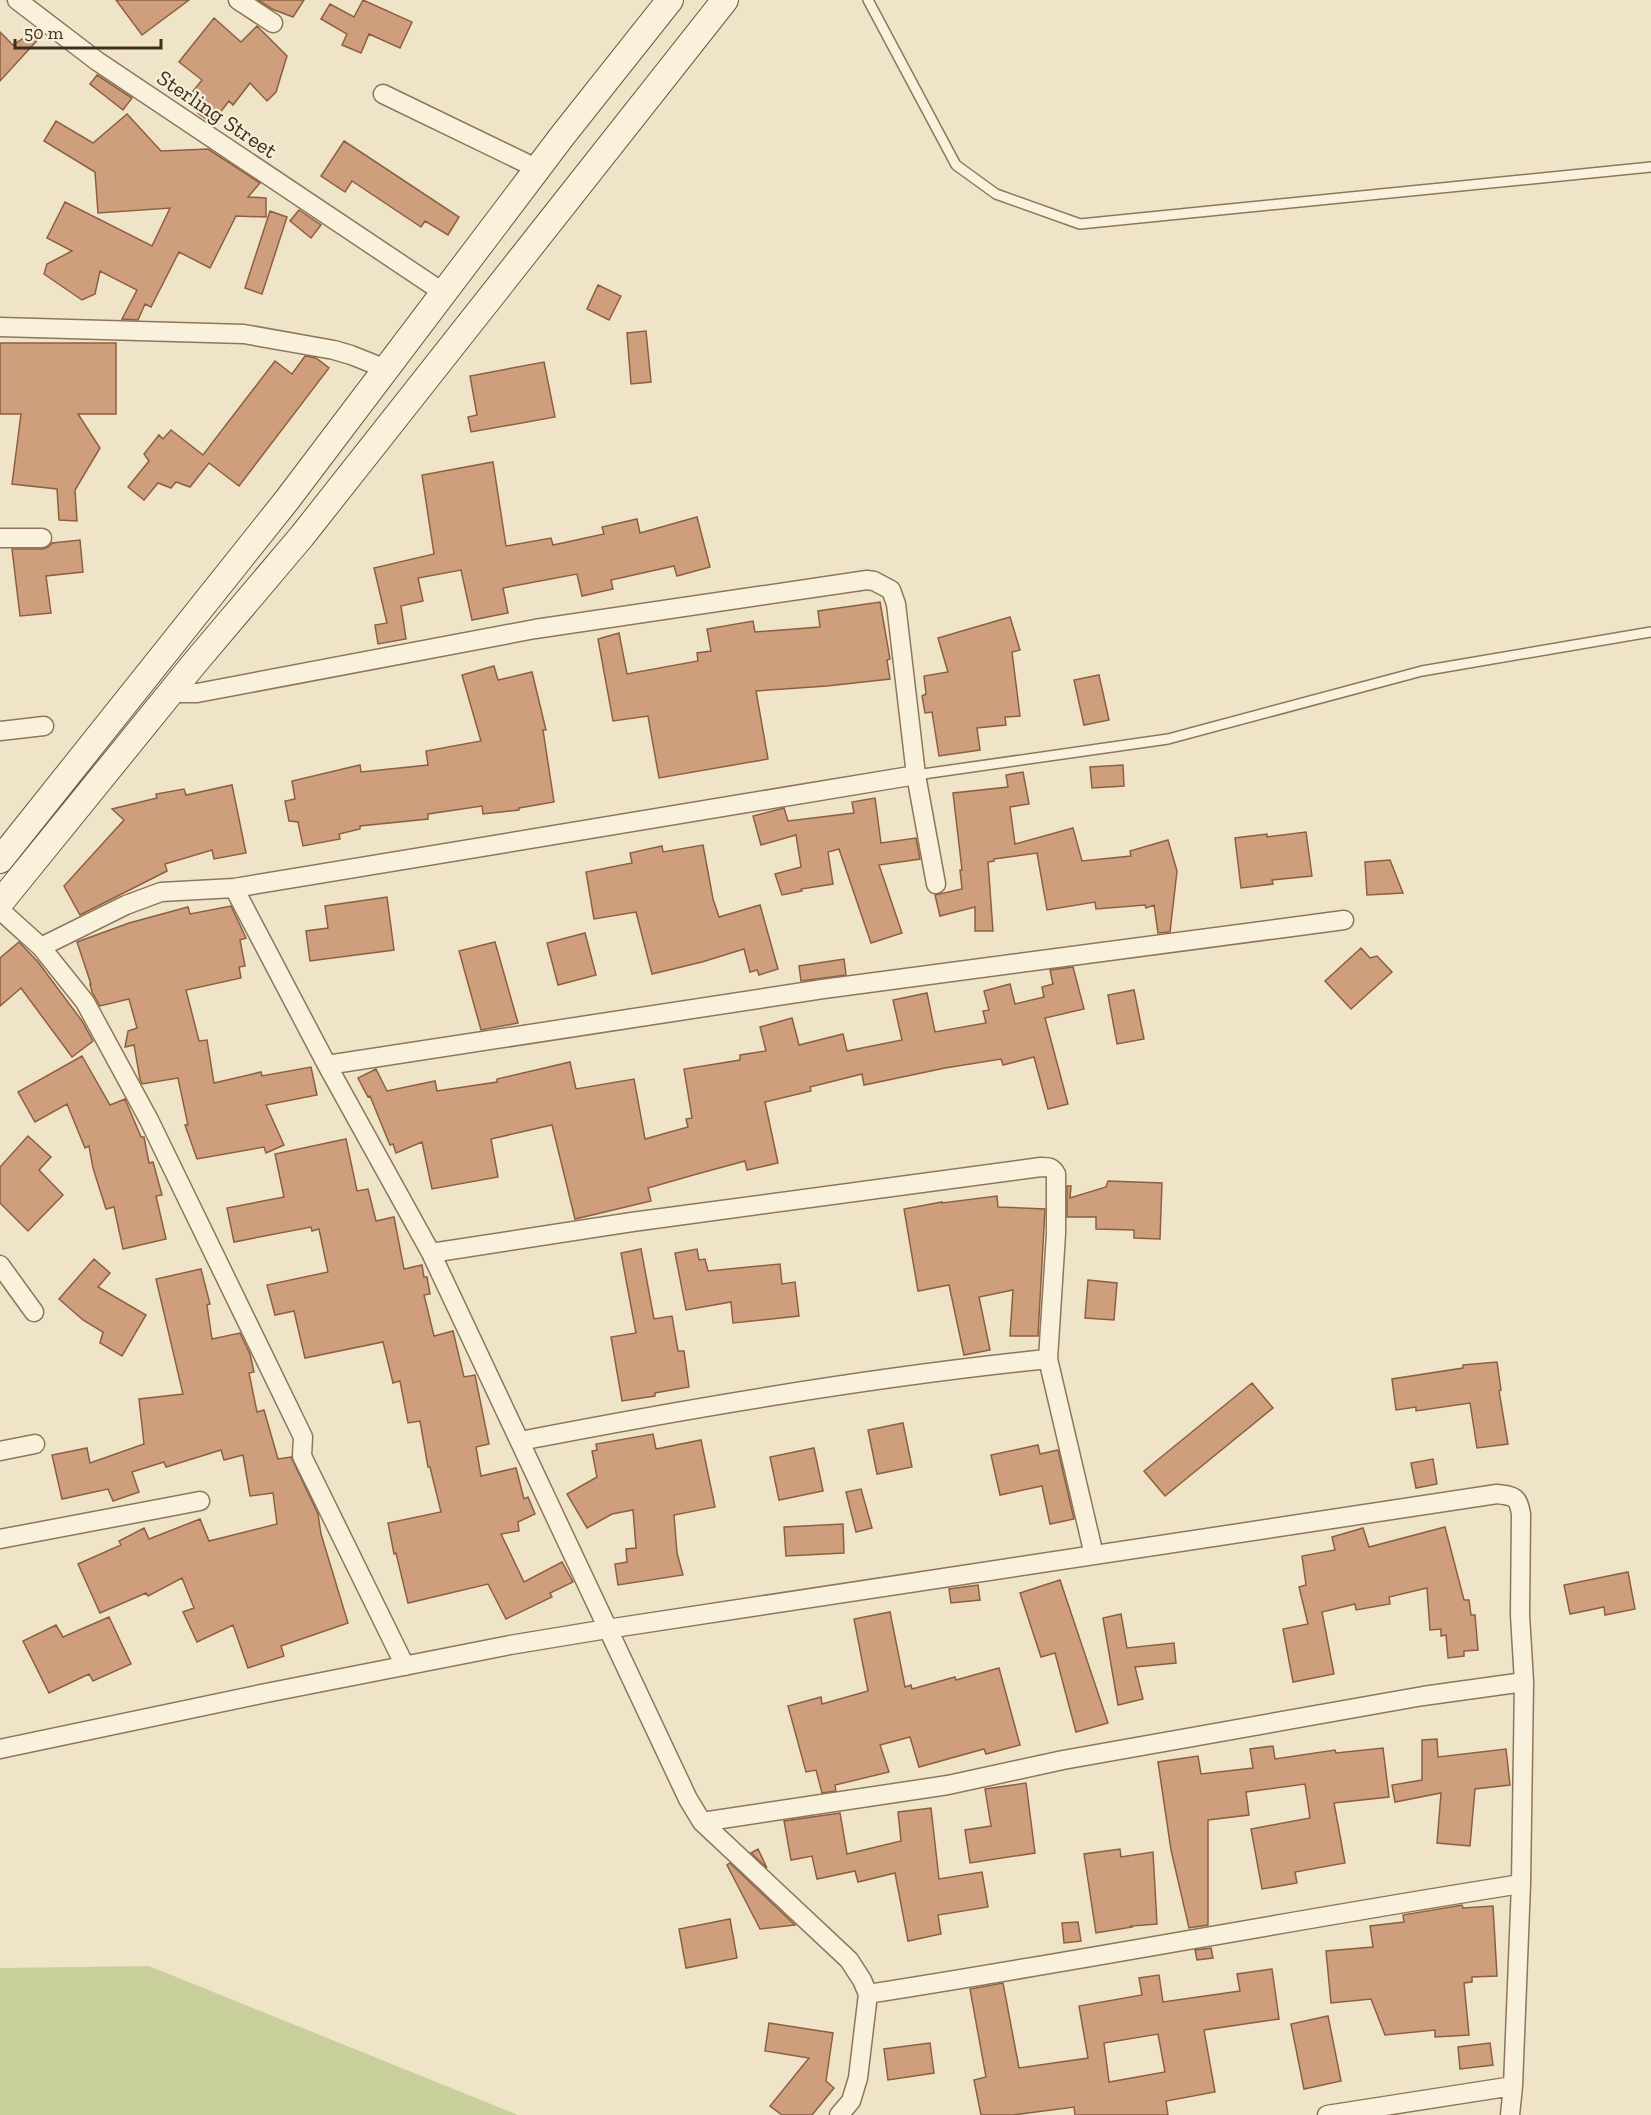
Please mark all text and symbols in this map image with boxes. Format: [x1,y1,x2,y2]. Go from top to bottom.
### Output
scale bar [15,12,160,50]
text: 50 m [24,22,64,44]
street label: Sterling Street [152,64,283,165]

